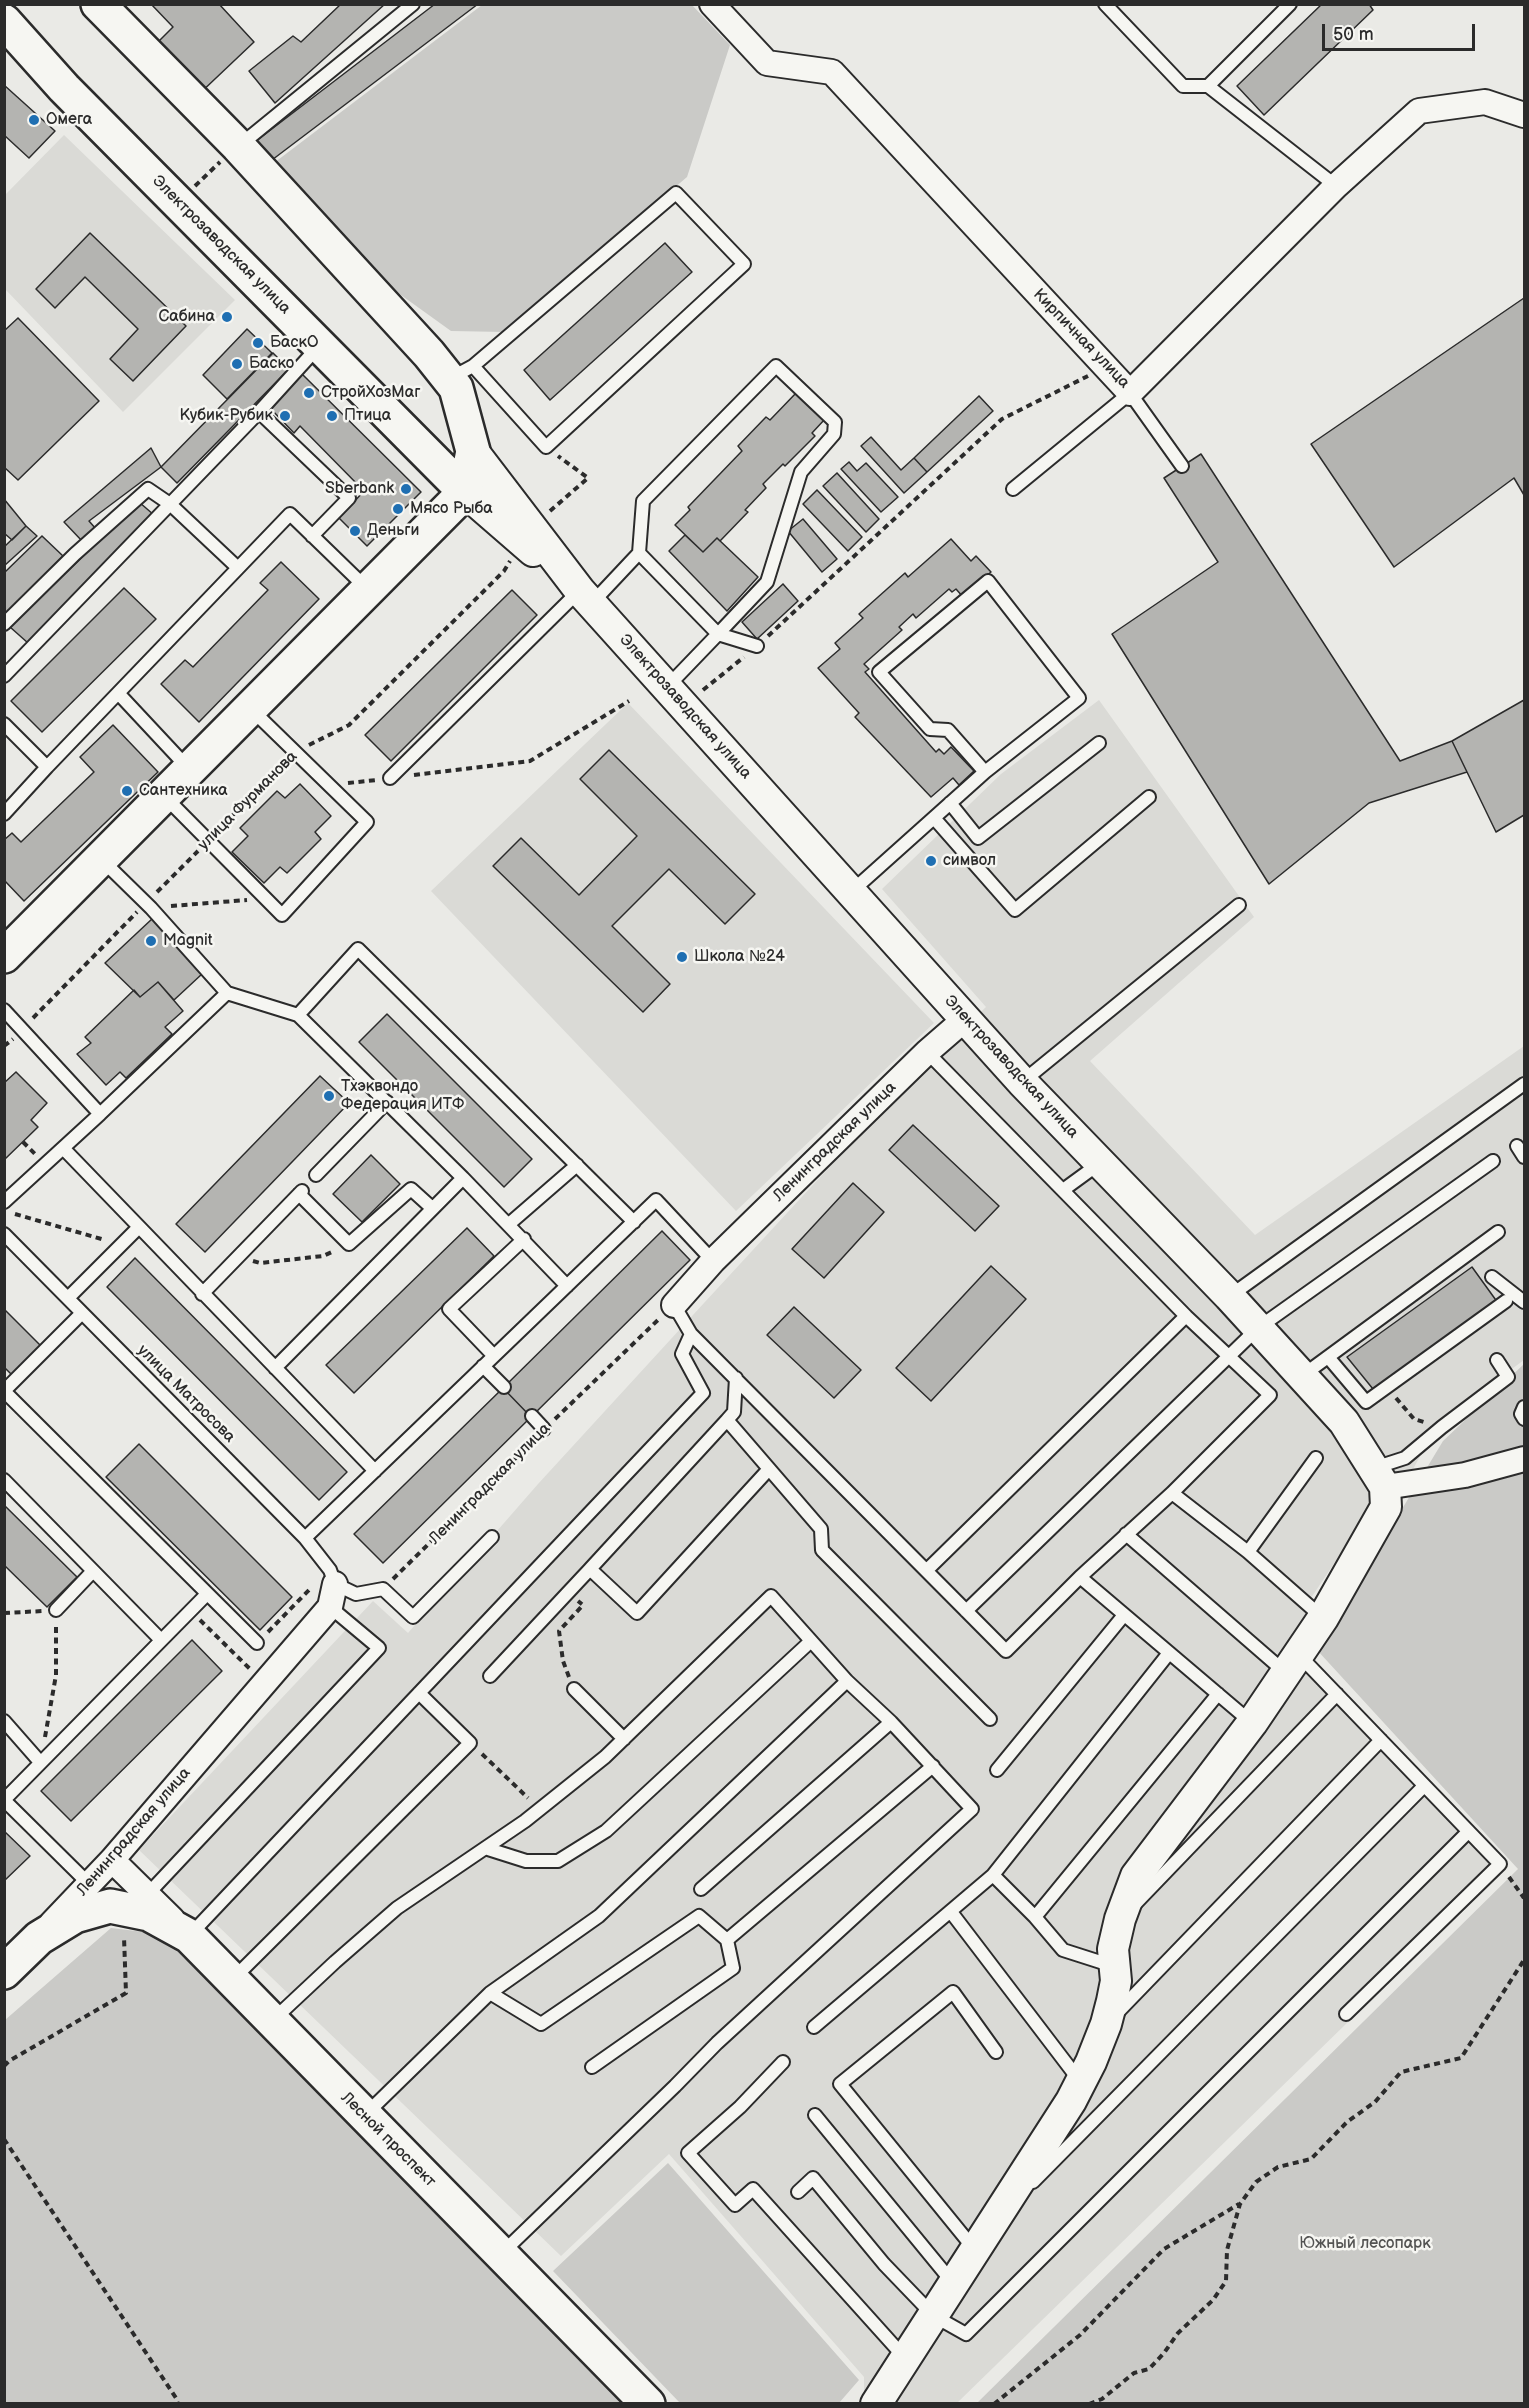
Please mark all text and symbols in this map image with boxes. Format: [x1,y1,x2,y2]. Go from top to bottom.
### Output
scale bar [1325,12,1478,50]
text: 50 m [1333,24,1374,45]
place label: Омега [46,110,92,130]
marker: Омега [27,113,41,127]
street label: Электрозаводская улица [148,172,294,318]
street label: Кирпичная улица [1029,285,1133,393]
place label: Сабина [159,307,215,327]
marker: Сабина [220,310,234,324]
place label: БаскО [270,333,318,353]
marker: БаскО [251,336,265,350]
place label: Баско [249,354,294,374]
marker: Баско [230,357,244,371]
place label: СтройХозМаг [321,383,420,403]
marker: СтройХозМаг [302,386,316,400]
place label: Кубик-Рубик [180,406,273,426]
place label: Птица [344,406,391,426]
marker: Кубик-Рубик [278,409,292,423]
marker: Птица [325,409,339,423]
place label: Sberbank [325,479,394,499]
marker: Sberbank [399,482,413,496]
place label: Мясо Рыба [410,499,493,519]
marker: Мясо Рыба [391,502,405,516]
place label: Деньги [367,521,419,541]
marker: Деньги [348,524,362,538]
street label: Электрозаводская улица [615,631,755,783]
street label: улица Фурманова [194,747,302,855]
place label: Сантехника [139,781,228,801]
marker: Сантехника [120,784,134,798]
place label: символ [943,851,996,871]
marker: символ [924,854,938,868]
place label: Magnit [163,931,213,951]
marker: Magnit [144,934,158,948]
place label: Школа №24 [694,947,785,967]
marker: Школа №24 [675,950,689,964]
street label: Электрозаводская улица [940,992,1082,1142]
place label: Тхэквондо Федерация ИТФ [341,1077,464,1115]
street label: Ленинградская улица [769,1078,901,1206]
marker: Тхэквондо Федерация ИТФ [322,1089,336,1103]
street label: улица Матросова [133,1341,239,1447]
street label: Ленинградская улица [425,1419,555,1549]
street label: Ленинградская улица [73,1764,195,1900]
street label: Лесной проспект [337,2089,439,2191]
park label: Южный лесопарк [1299,2234,1431,2254]

